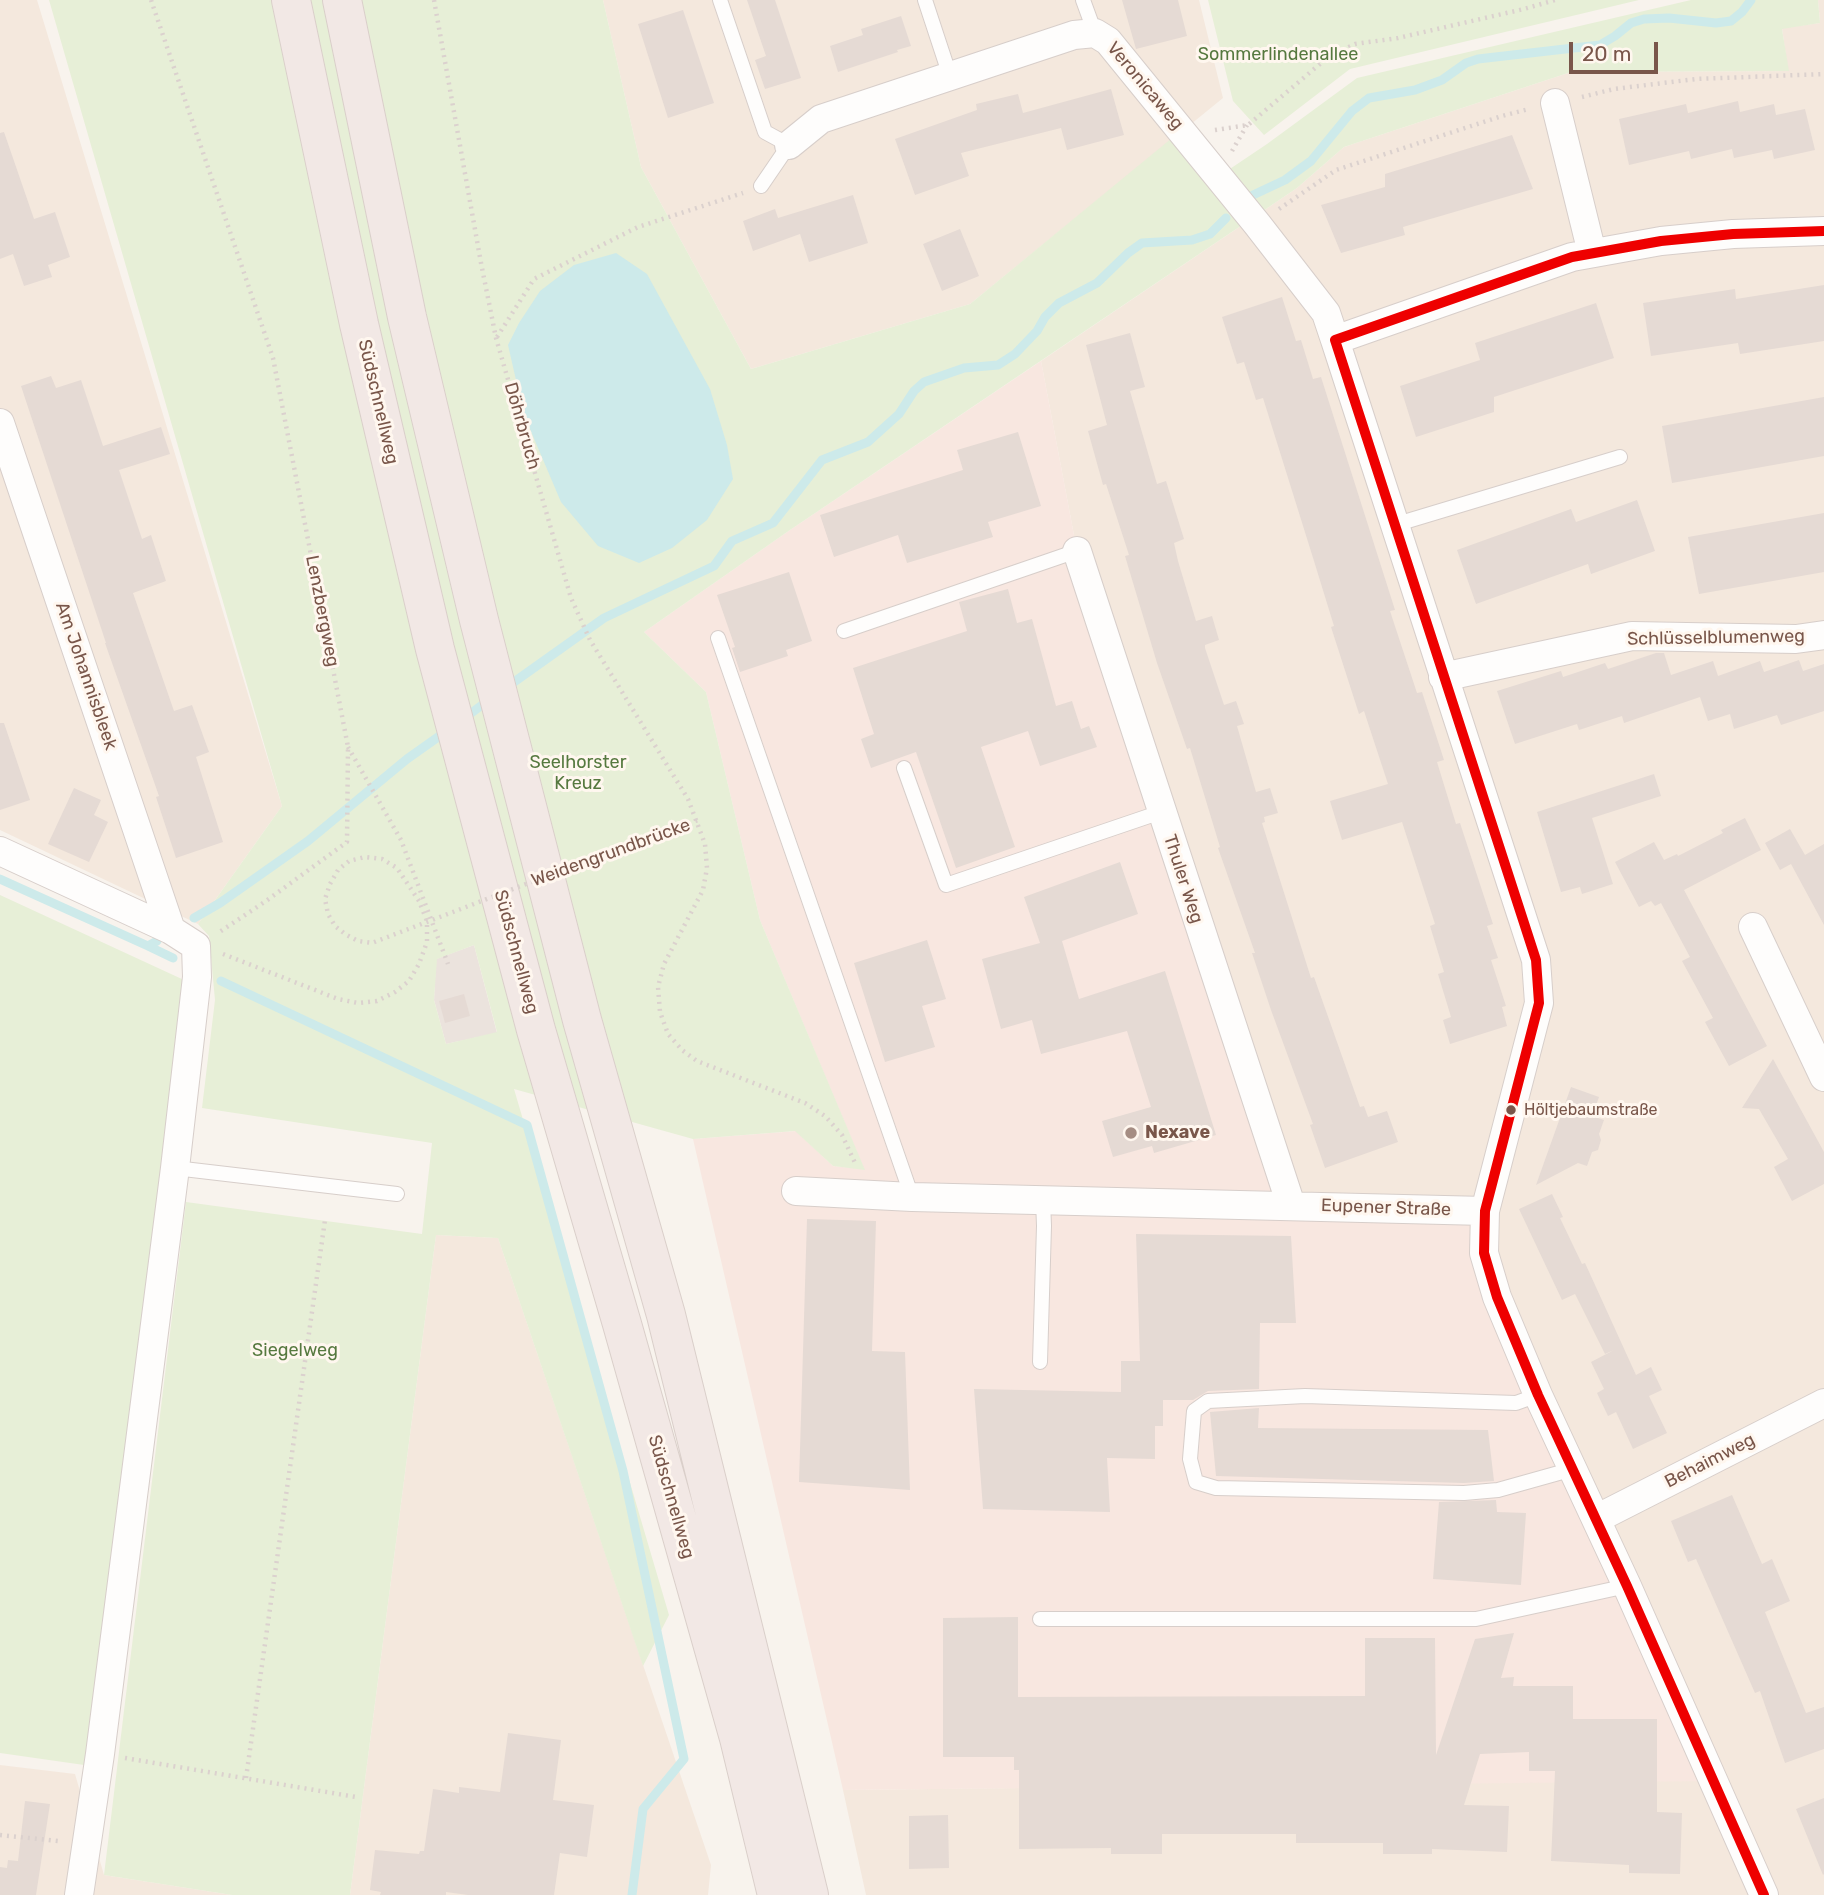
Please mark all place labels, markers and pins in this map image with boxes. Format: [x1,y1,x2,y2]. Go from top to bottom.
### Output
place label: Höltjebaumstraße [1524,1100,1658,1120]
marker: Höltjebaumstraße [1504,1103,1518,1117]
place label: Nexave [1145,1122,1210,1144]
marker: Nexave [1123,1125,1139,1141]

